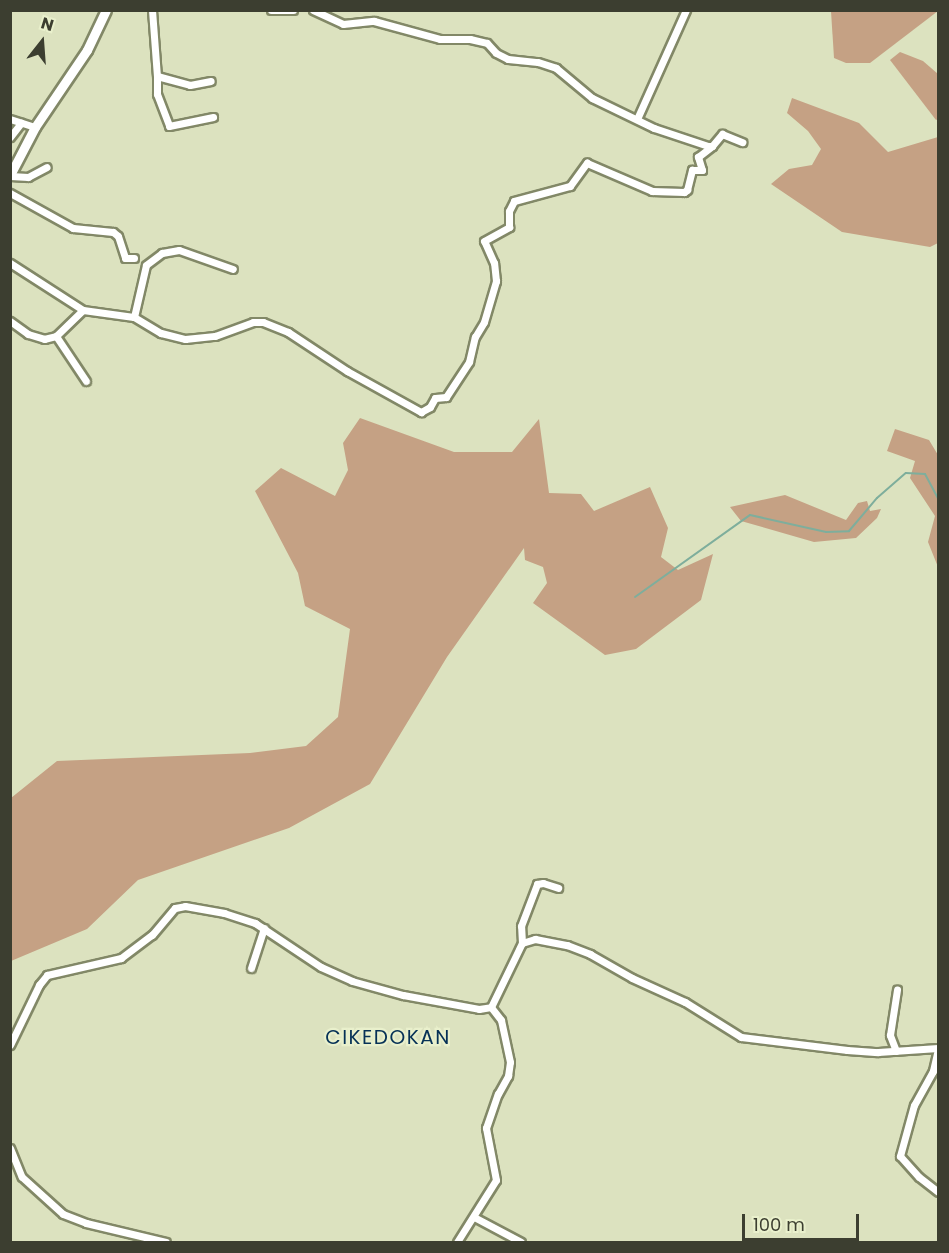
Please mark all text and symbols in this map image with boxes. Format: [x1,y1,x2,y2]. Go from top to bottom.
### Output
north arrow [12,12,72,72]
text: N [38,12,57,37]
district label: CIKEDOKAN [325,1025,451,1049]
scale bar [745,1202,862,1240]
text: 100 m [753,1212,805,1237]

